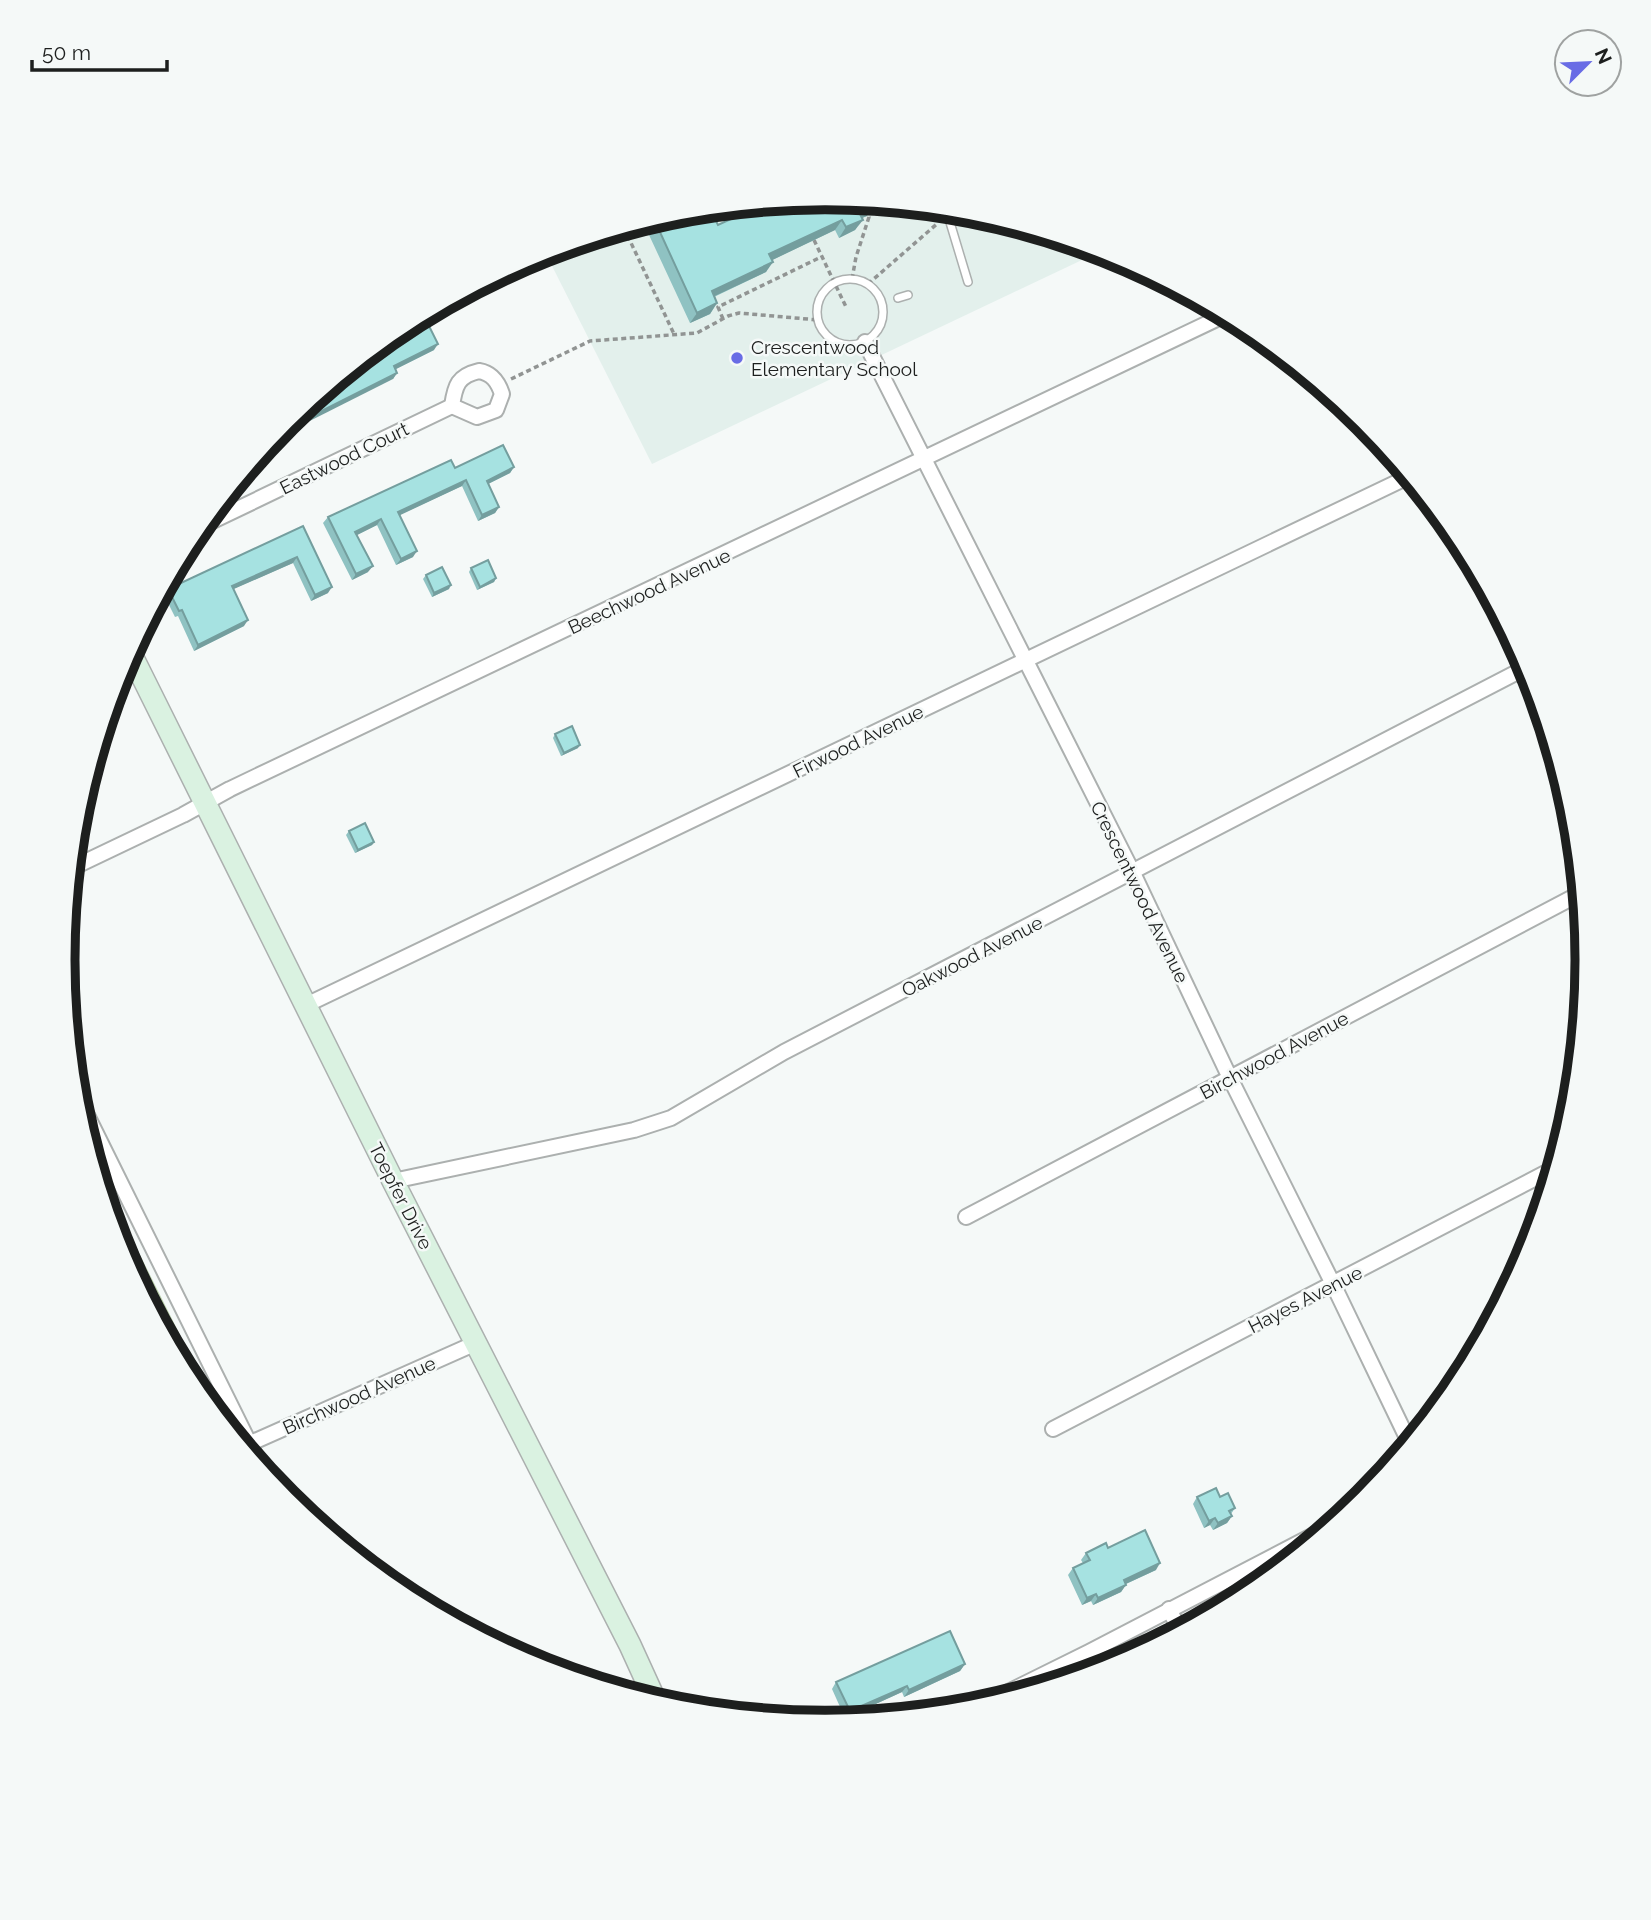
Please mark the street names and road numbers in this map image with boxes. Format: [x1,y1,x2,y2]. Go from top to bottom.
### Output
street label: Eastwood Court [276,417,413,499]
street label: Beechwood Avenue [564,544,734,638]
street label: Firwood Avenue [789,700,927,782]
street label: Crescentwood Avenue [1086,798,1194,986]
street label: Oakwood Avenue [898,911,1046,1001]
street label: Birchwood Avenue [1196,1007,1352,1103]
street label: Toepfer Drive [365,1139,437,1253]
street label: Hayes Avenue [1244,1261,1366,1337]
street label: Birchwood Avenue [279,1351,439,1439]

